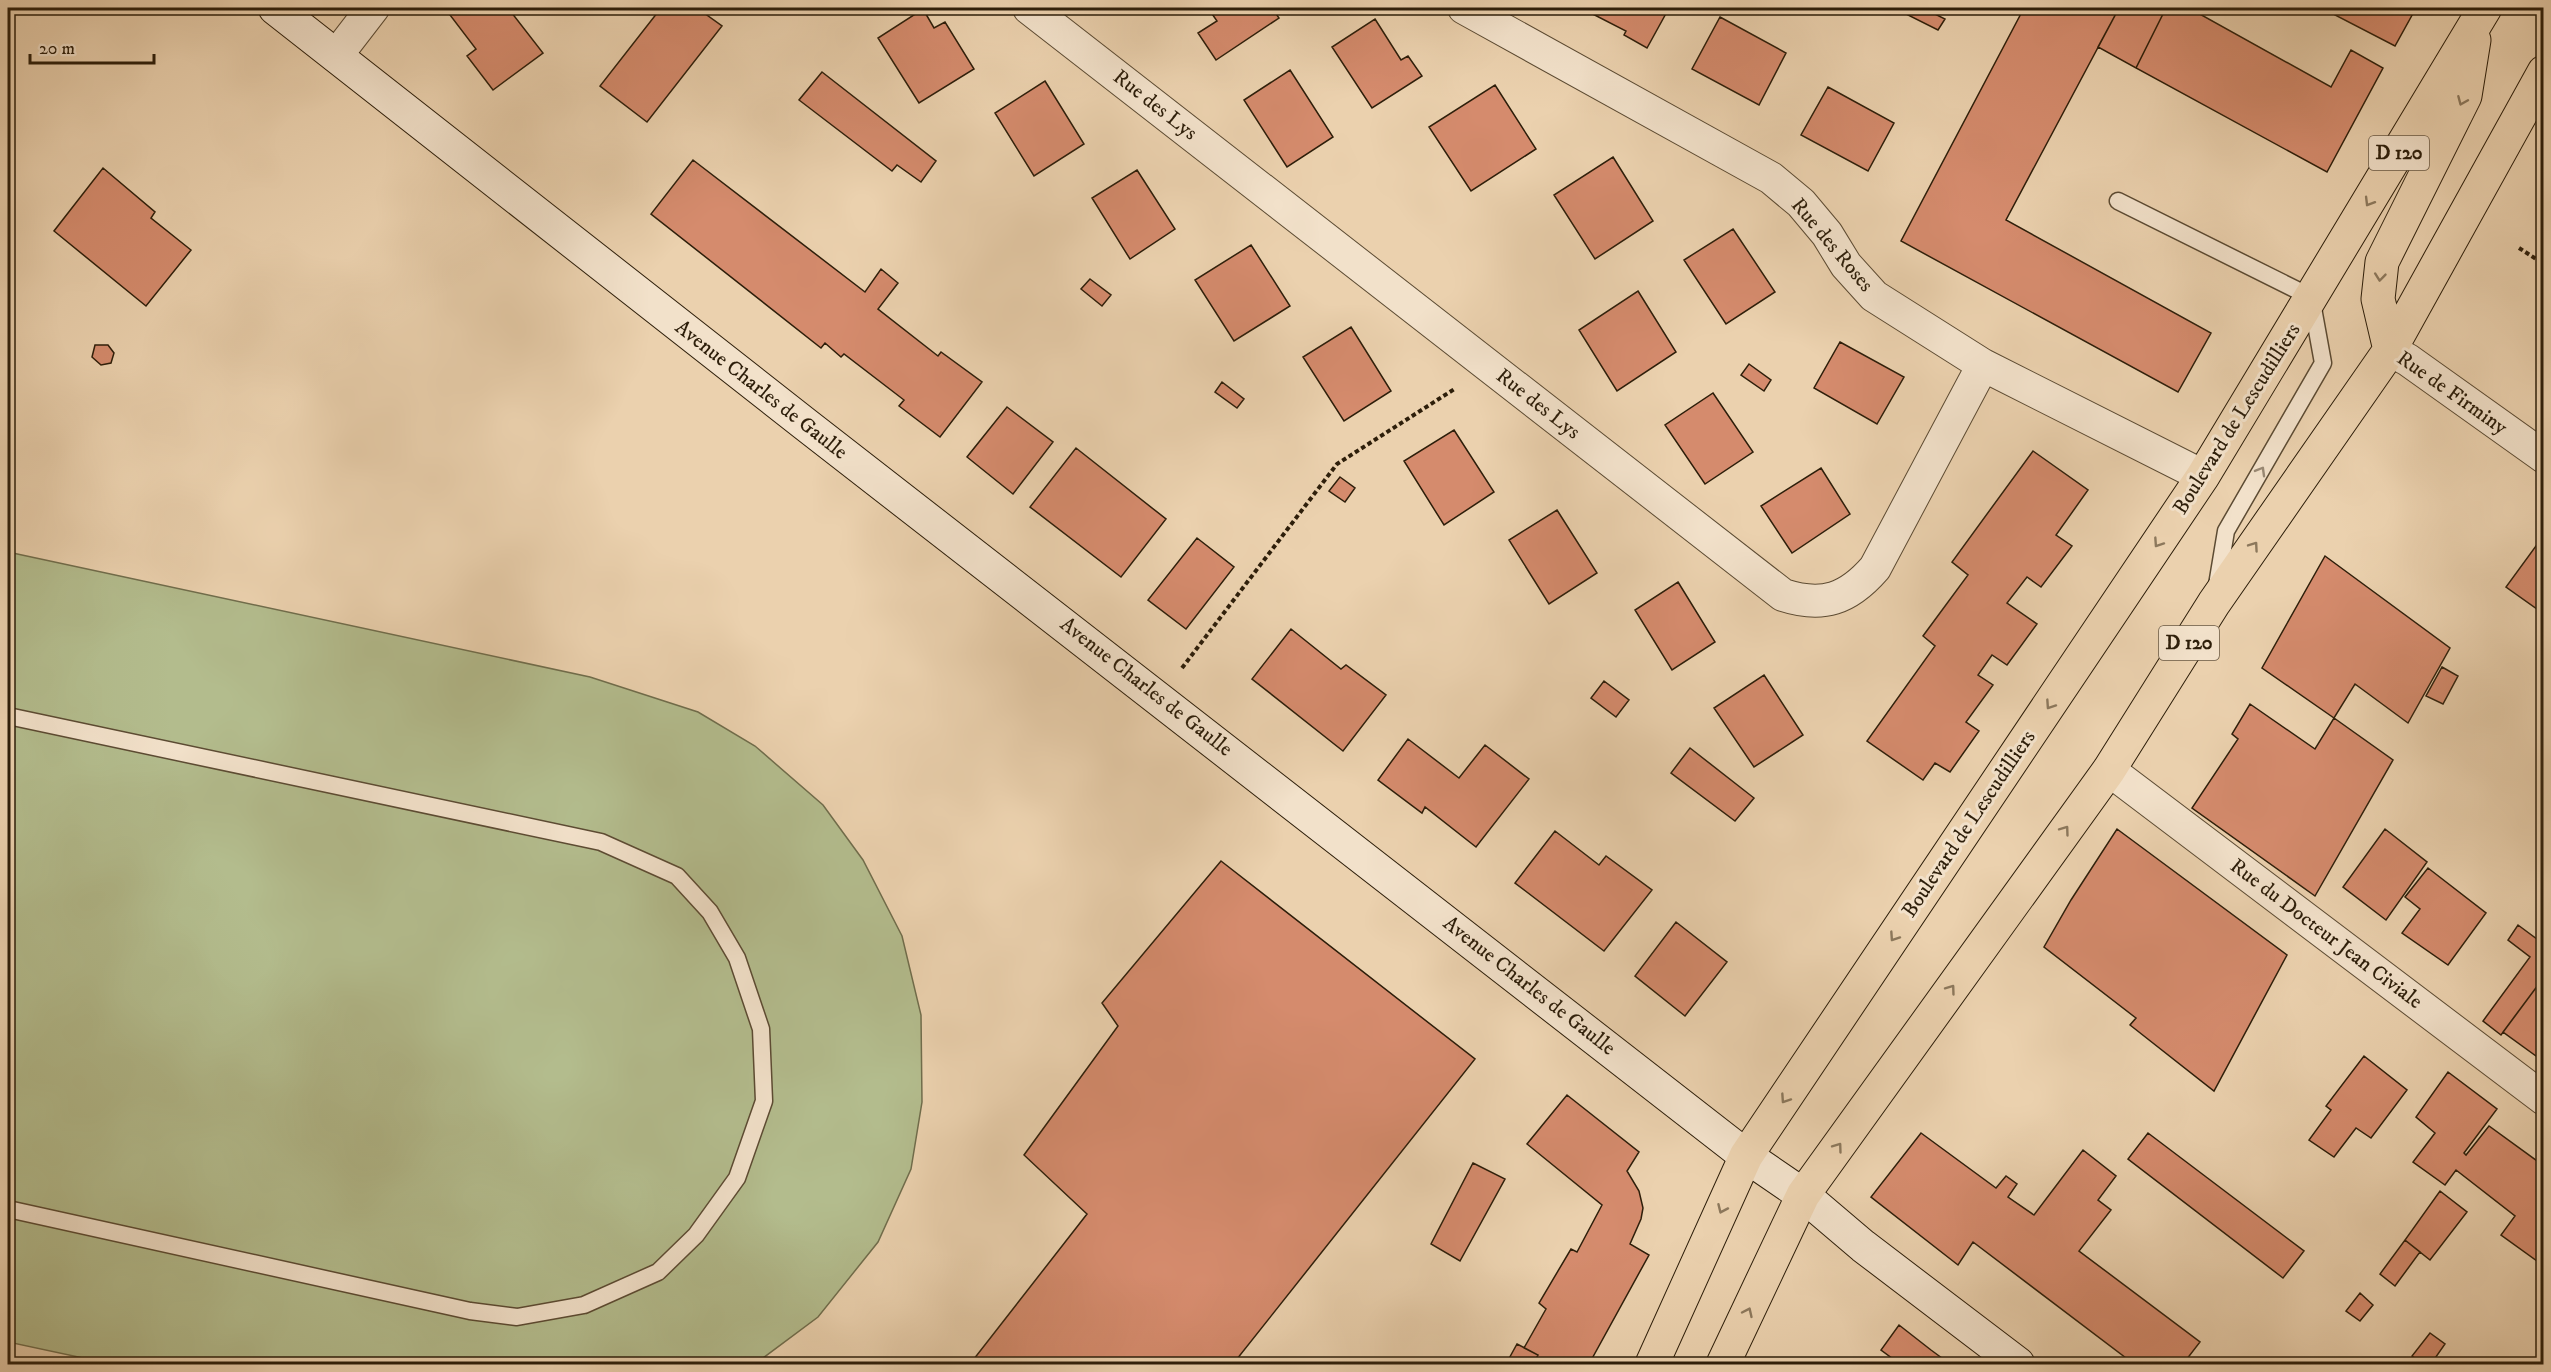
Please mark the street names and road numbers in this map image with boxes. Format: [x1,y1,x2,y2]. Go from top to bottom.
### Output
street label: Rue des Lys [1108,64,1202,146]
road number: D 120 [2369,136,2429,170]
street label: Rue des Roses [1785,193,1879,297]
street label: Avenue Charles de Gaulle [670,315,853,466]
street label: Boulevard de Lescudilliers [2168,319,2306,519]
street label: Rue de Firminy [2392,345,2513,441]
street label: Rue des Lys [1491,363,1585,445]
street label: Avenue Charles de Gaulle [1055,612,1238,763]
road number: D 120 [2159,626,2219,660]
street label: Boulevard de Lescudilliers [1897,725,2041,923]
street label: Rue du Docteur Jean Civiale [2225,853,2428,1015]
street label: Avenue Charles de Gaulle [1438,911,1621,1062]

